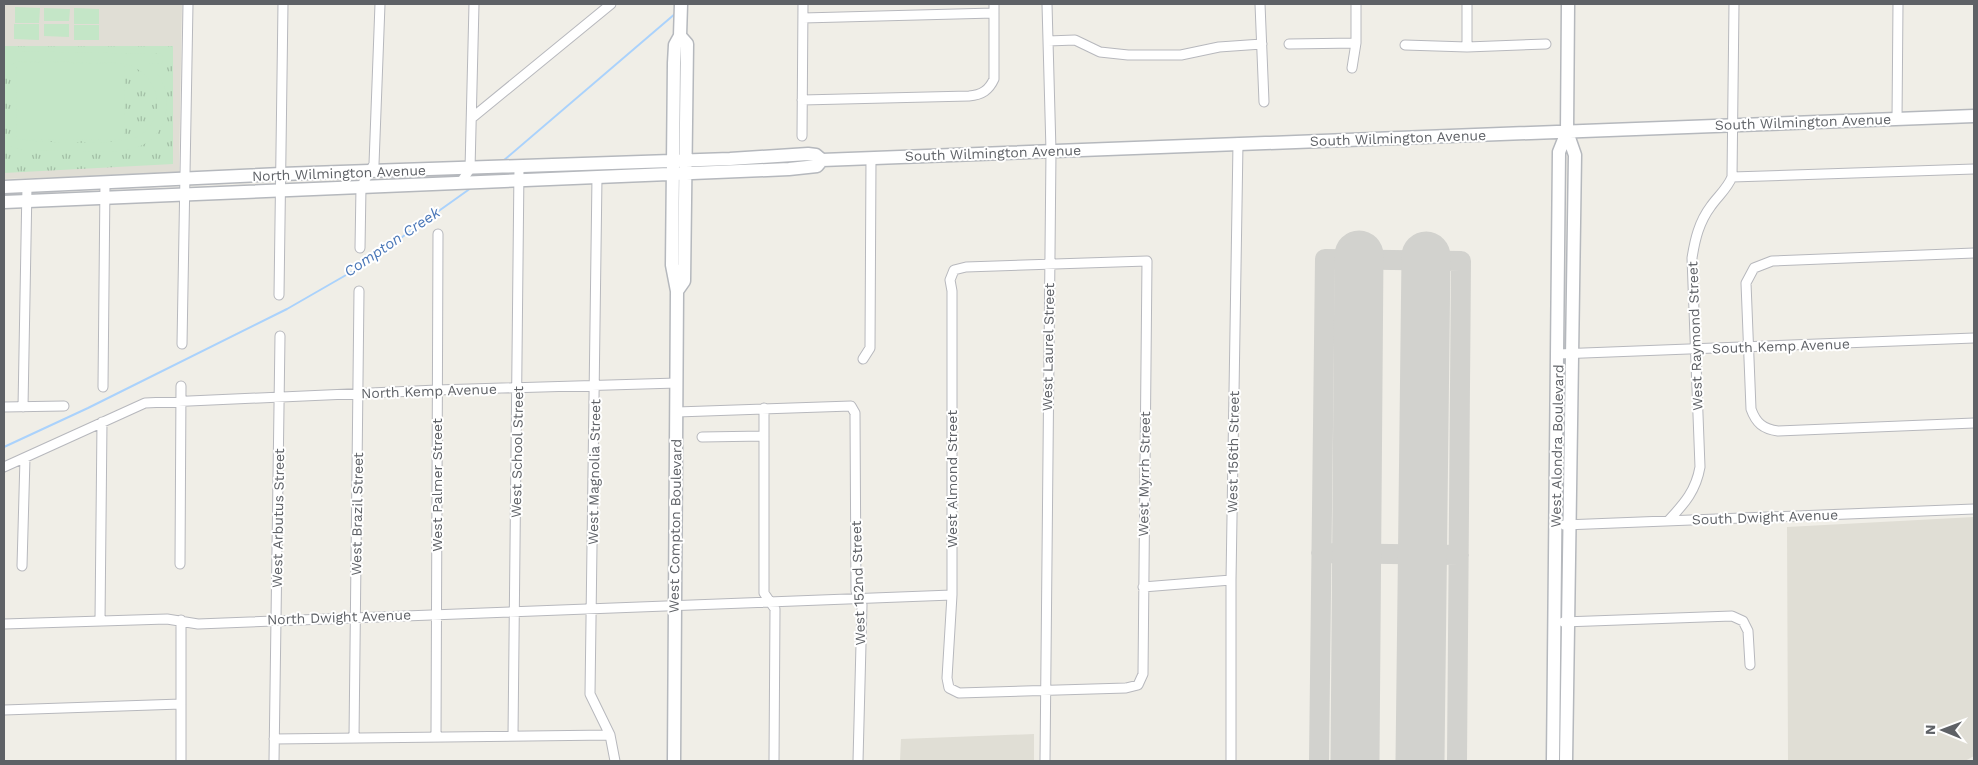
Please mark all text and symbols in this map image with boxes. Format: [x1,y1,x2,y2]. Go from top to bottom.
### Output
street label: South Wilmington Avenue [1715,111,1891,133]
street label: South Wilmington Avenue [1310,127,1486,149]
street label: South Wilmington Avenue [905,142,1081,164]
street label: North Wilmington Avenue [252,162,426,184]
water label: Compton Creek [341,203,444,281]
street label: West Raymond Street [1684,261,1706,411]
street label: West Laurel Street [1039,283,1057,411]
street label: South Kemp Avenue [1712,336,1850,356]
street label: West Alondra Boulevard [1548,364,1566,528]
street label: North Kemp Avenue [361,381,497,401]
street label: West School Street [508,386,526,518]
street label: West 156th Street [1224,391,1242,513]
street label: West Magnolia Street [585,399,603,545]
street label: West Almond Street [944,410,960,548]
street label: West Myrrh Street [1135,411,1153,537]
street label: West Palmer Street [429,418,445,552]
street label: West Compton Boulevard [665,439,685,613]
street label: West Arbutus Street [269,448,287,588]
street label: West Brazil Street [348,452,366,576]
street label: South Dwight Avenue [1692,506,1838,528]
street label: West 152nd Street [848,520,868,646]
street label: North Dwight Avenue [267,606,411,628]
north arrow [1918,705,1968,755]
text: N [1922,724,1938,735]

